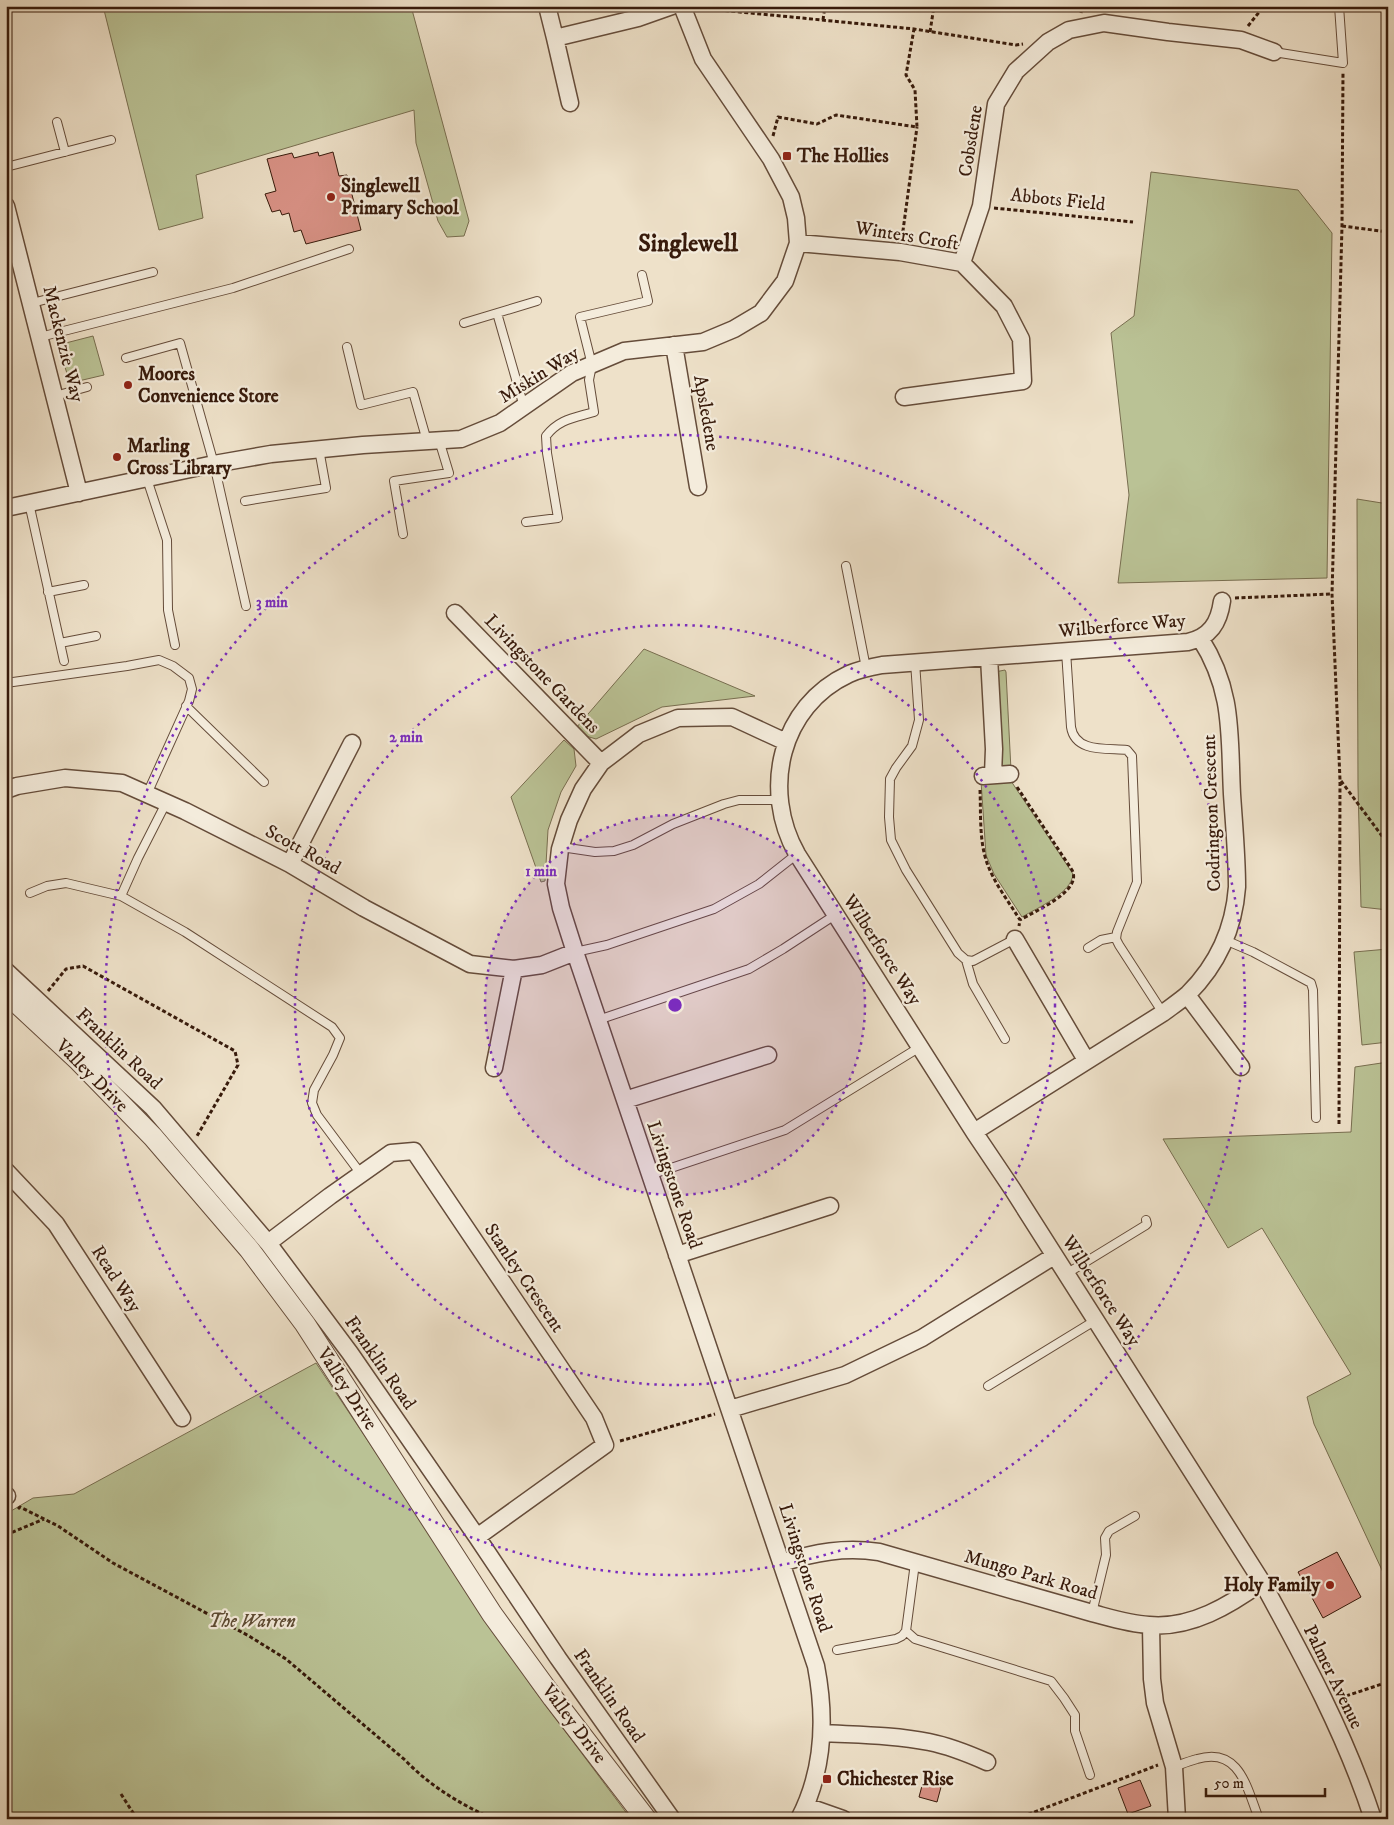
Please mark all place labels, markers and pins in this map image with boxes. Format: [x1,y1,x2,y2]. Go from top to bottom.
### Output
place label: The Hollies [796,145,889,168]
marker: The Hollies [781,150,793,162]
place label: Singlewell Primary School [341,175,459,220]
marker: Singlewell Primary School [325,191,337,203]
place label: Moores Convenience Store [138,363,279,408]
marker: Moores Convenience Store [122,379,134,391]
place label: Marling Cross Library [127,435,232,480]
marker: Marling Cross Library [111,451,123,463]
centre of rings [666,996,684,1014]
place label: Holy Family [1224,1574,1321,1597]
marker: Holy Family [1324,1579,1336,1591]
place label: Chichester Rise [837,1768,954,1791]
marker: Chichester Rise [821,1773,833,1785]

